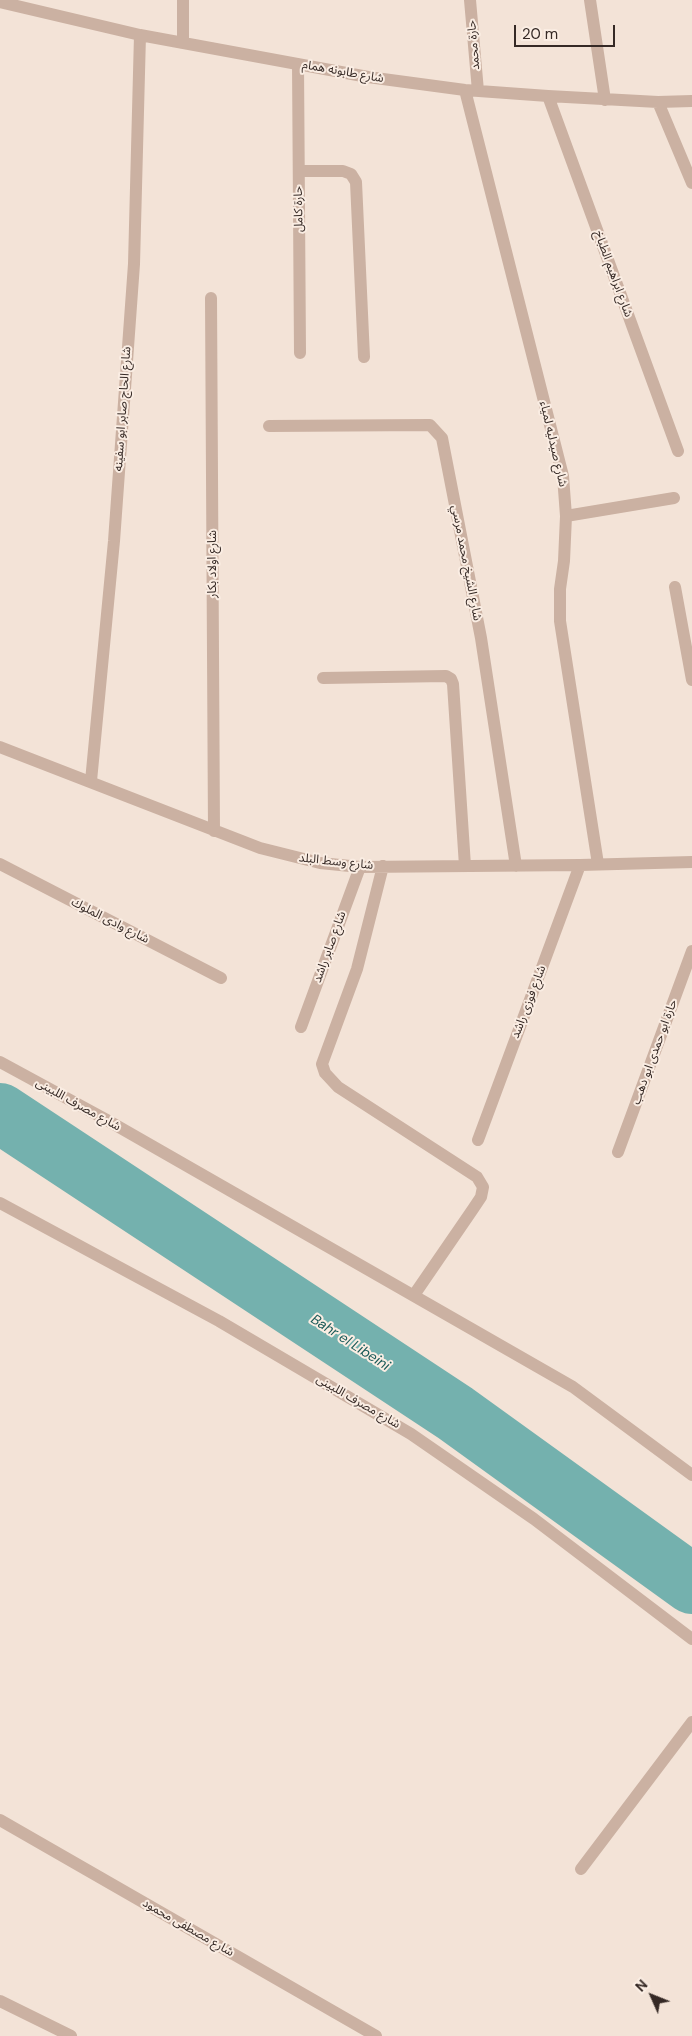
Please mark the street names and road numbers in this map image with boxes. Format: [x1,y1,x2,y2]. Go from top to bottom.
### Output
street label: حارة محمد [465,20,483,70]
street label: شارع طابونه همام [301,58,385,86]
street label: حارة كامل [291,186,307,232]
street label: شارع ابراهيم الطباخ [591,229,635,319]
street label: شارع الحاج صابر ابو سفينه [111,346,135,472]
street label: شارع صيدليه لمياء [536,400,570,488]
street label: شارع الشيخ محمد مرسي [448,504,484,622]
street label: شارع اولاد بكار [206,530,220,598]
street label: شارع وسط البلد [298,851,374,873]
street label: شارع وادى الملوك [69,895,151,947]
street label: شارع صابر راشد [310,909,350,985]
street label: شارع فوزى راشد [508,963,550,1041]
street label: حارة ابو حمدى ابو دهب [629,997,681,1107]
street label: شارع مصرف اللبينى [33,1076,123,1134]
street label: شارع مصرف اللبينى [313,1372,403,1432]
street label: شارع مصطفى محمود [140,1896,236,1960]

